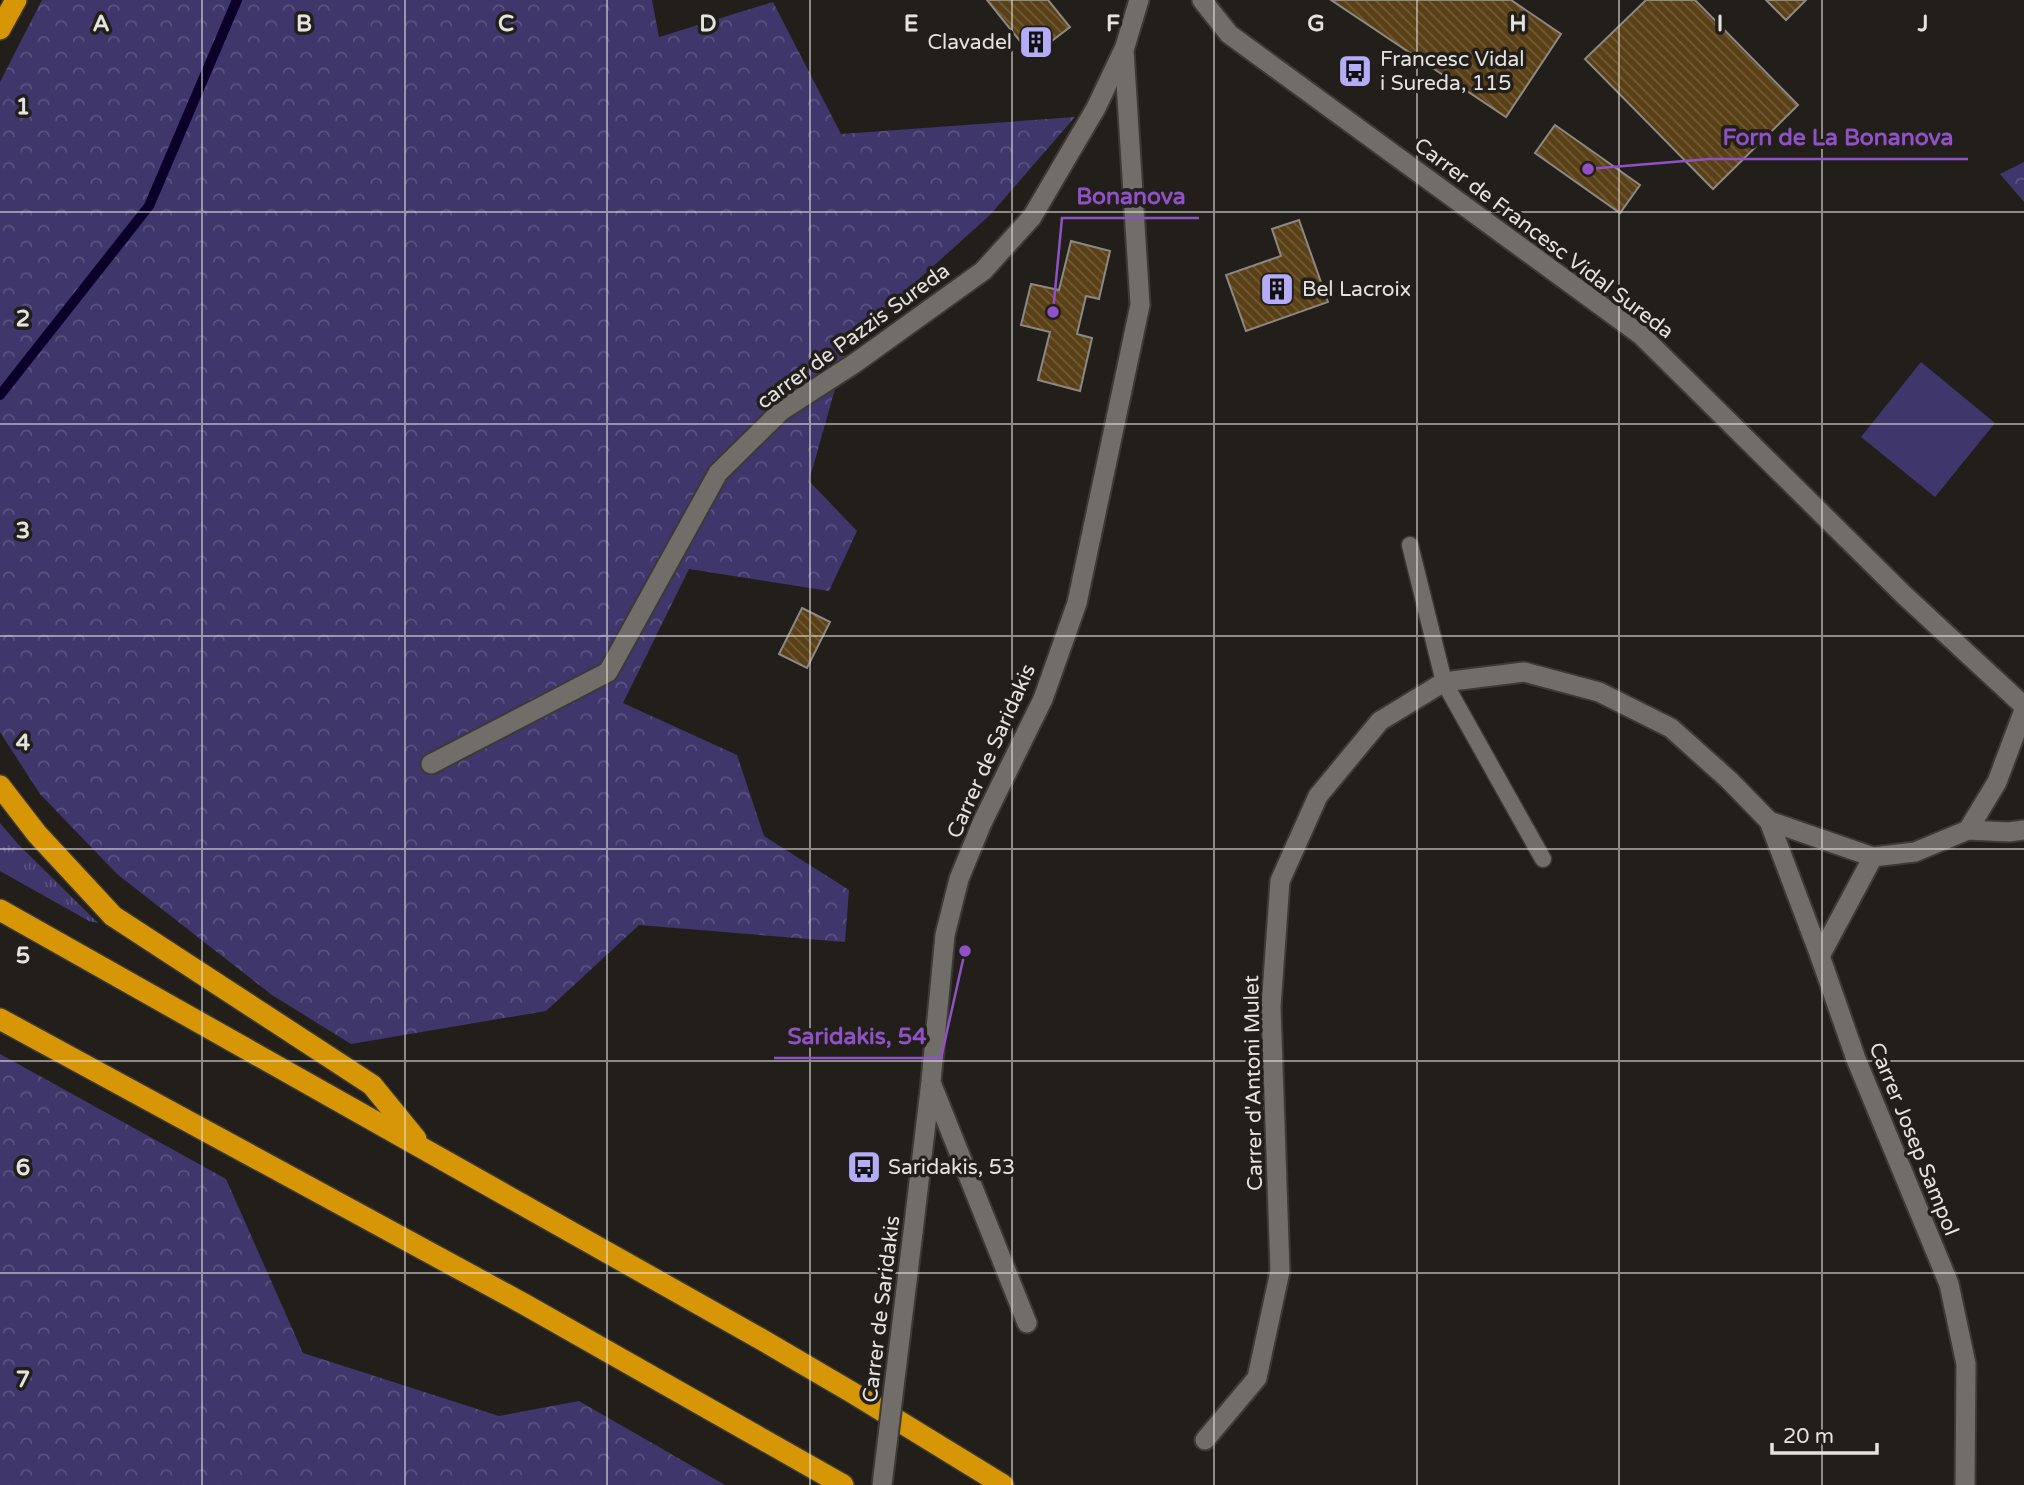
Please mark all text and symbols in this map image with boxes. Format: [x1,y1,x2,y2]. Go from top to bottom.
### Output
text: A [92,10,110,38]
text: B [296,10,312,38]
text: C [498,10,514,38]
text: D [699,10,717,38]
text: E [904,10,918,38]
text: F [1106,10,1120,38]
text: G [1307,10,1325,38]
text: H [1509,10,1527,38]
text: I [1717,10,1723,38]
text: J [1917,10,1928,38]
building icon: Clavadel [1017,23,1055,61]
place label: Clavadel [927,30,1012,55]
place label: Francesc Vidal i Sureda, 115 [1380,47,1524,96]
bus stop icon: Francesc Vidal i Sureda, 115 [1336,52,1374,90]
text: 1 [16,93,30,121]
callout: Forn de La Bonanova [1709,115,1968,159]
text: Forn de La Bonanova [1722,124,1954,152]
street label: Carrer de Francesc Vidal Sureda [1409,133,1678,344]
callout: Bonanova [1062,174,1199,218]
text: Bonanova [1076,183,1186,211]
street label: carrer de Pazzis Sureda [752,258,954,415]
building icon: Bel Lacroix [1258,270,1296,308]
place label: Bel Lacroix [1302,277,1411,302]
text: 2 [16,305,30,333]
text: 3 [16,517,30,545]
street label: Carrer de Saridakis [942,660,1041,842]
text: 4 [16,729,31,757]
text: 5 [16,942,30,970]
street label: Carrer d'Antoni Mulet [1239,975,1268,1191]
callout: Saridakis, 54 [774,1014,941,1058]
text: Saridakis, 54 [787,1023,927,1051]
street label: Carrer Josep Sampol [1863,1039,1964,1239]
bus stop icon: Saridakis, 53 [845,1148,883,1186]
text: 6 [16,1154,30,1182]
place label: Saridakis, 53 [888,1155,1015,1180]
street label: Carrer de Saridakis [858,1214,905,1404]
text: 7 [16,1366,30,1394]
scale bar [1772,1412,1877,1456]
text: 20 m [1783,1424,1834,1449]

